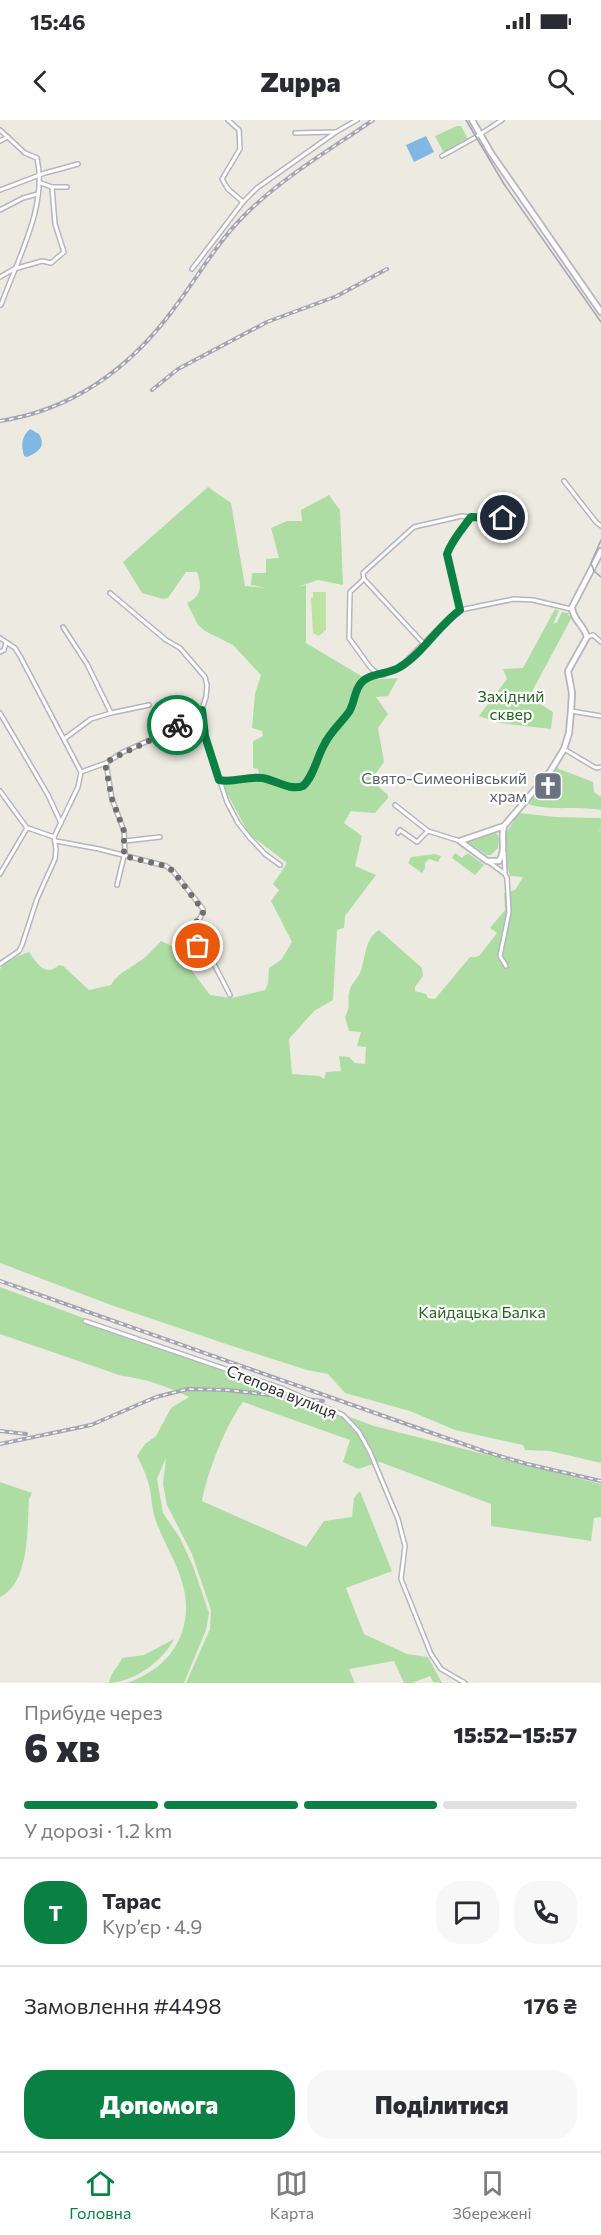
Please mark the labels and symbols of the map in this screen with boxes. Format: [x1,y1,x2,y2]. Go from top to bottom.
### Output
pin [477,492,528,543]
park label: Західний сквер [478,686,544,723]
courier [147,695,207,755]
place label: Свято-Симеонівський храм [361,768,527,805]
church icon: Свято-Симеонівський храм [532,770,564,802]
pin [172,920,223,971]
park label: Кайдацька Балка [418,1302,546,1321]
street label: Степова вулиця [224,1360,340,1422]

